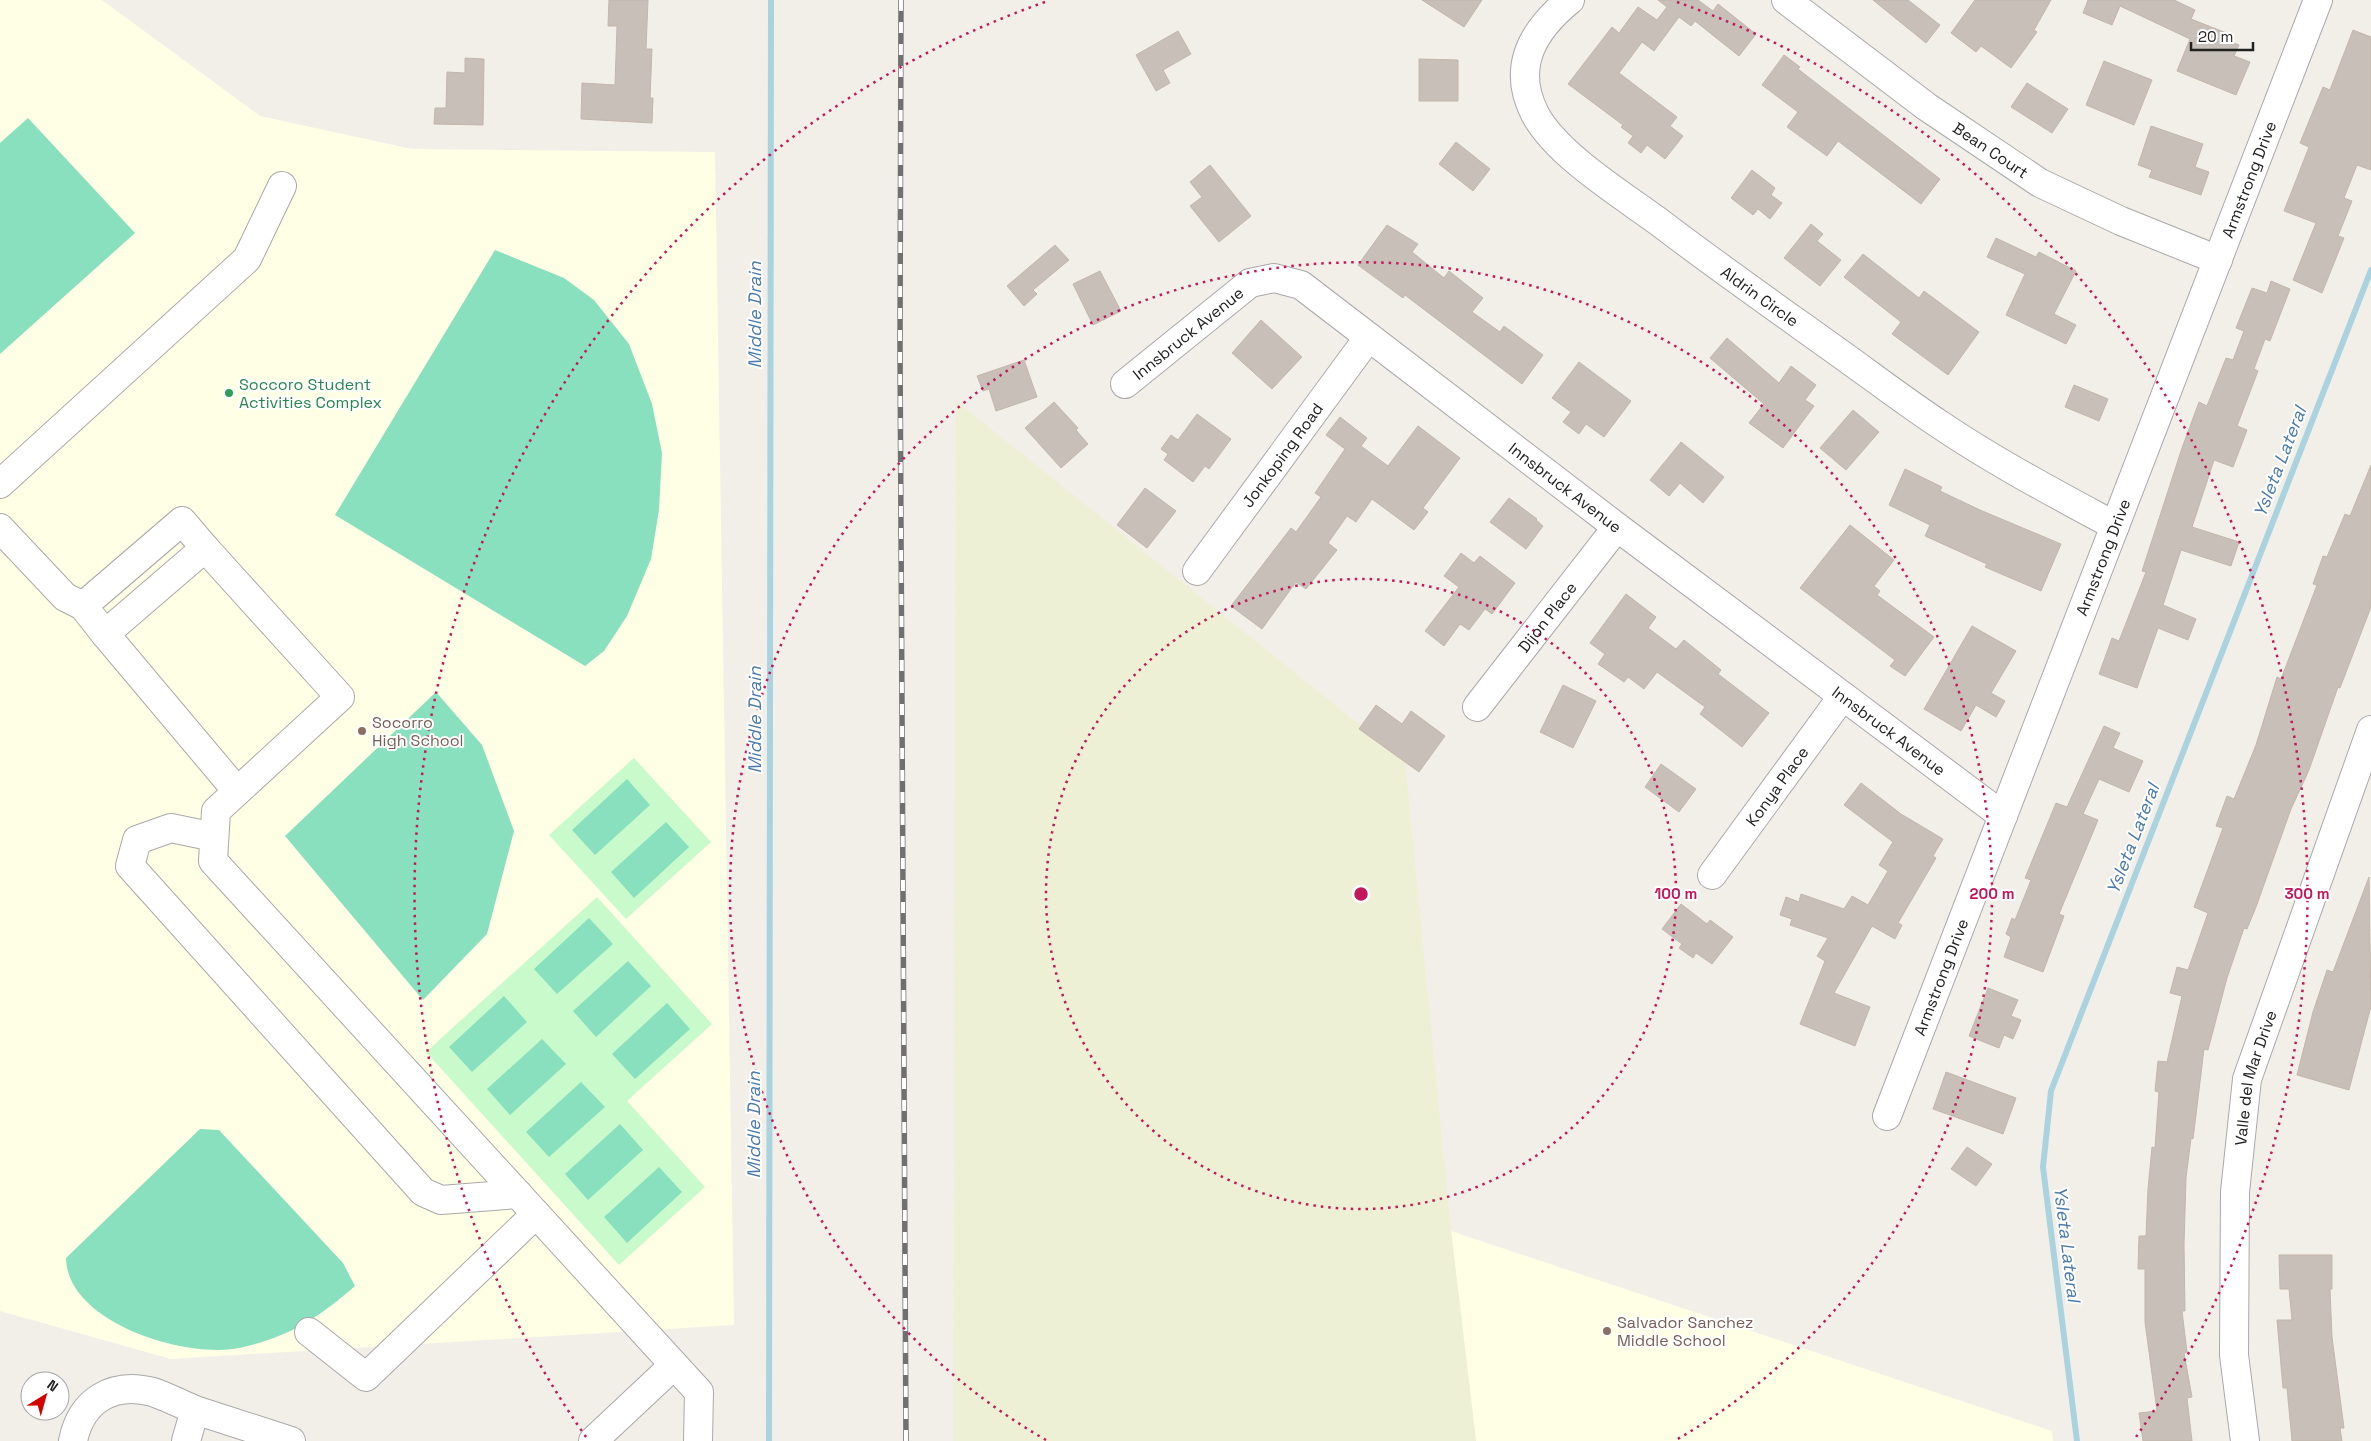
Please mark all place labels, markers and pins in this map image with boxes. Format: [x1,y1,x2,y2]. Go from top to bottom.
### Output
place label: Soccoro Student Activities Complex [239,374,382,413]
marker: Soccoro Student Activities Complex [223,387,235,399]
place label: Socorro High School [372,712,463,751]
marker: Socorro High School [356,725,368,737]
centre of rings [1352,885,1370,903]
place label: Salvador Sanchez Middle School [1617,1312,1753,1351]
marker: Salvador Sanchez Middle School [1601,1325,1613,1337]

